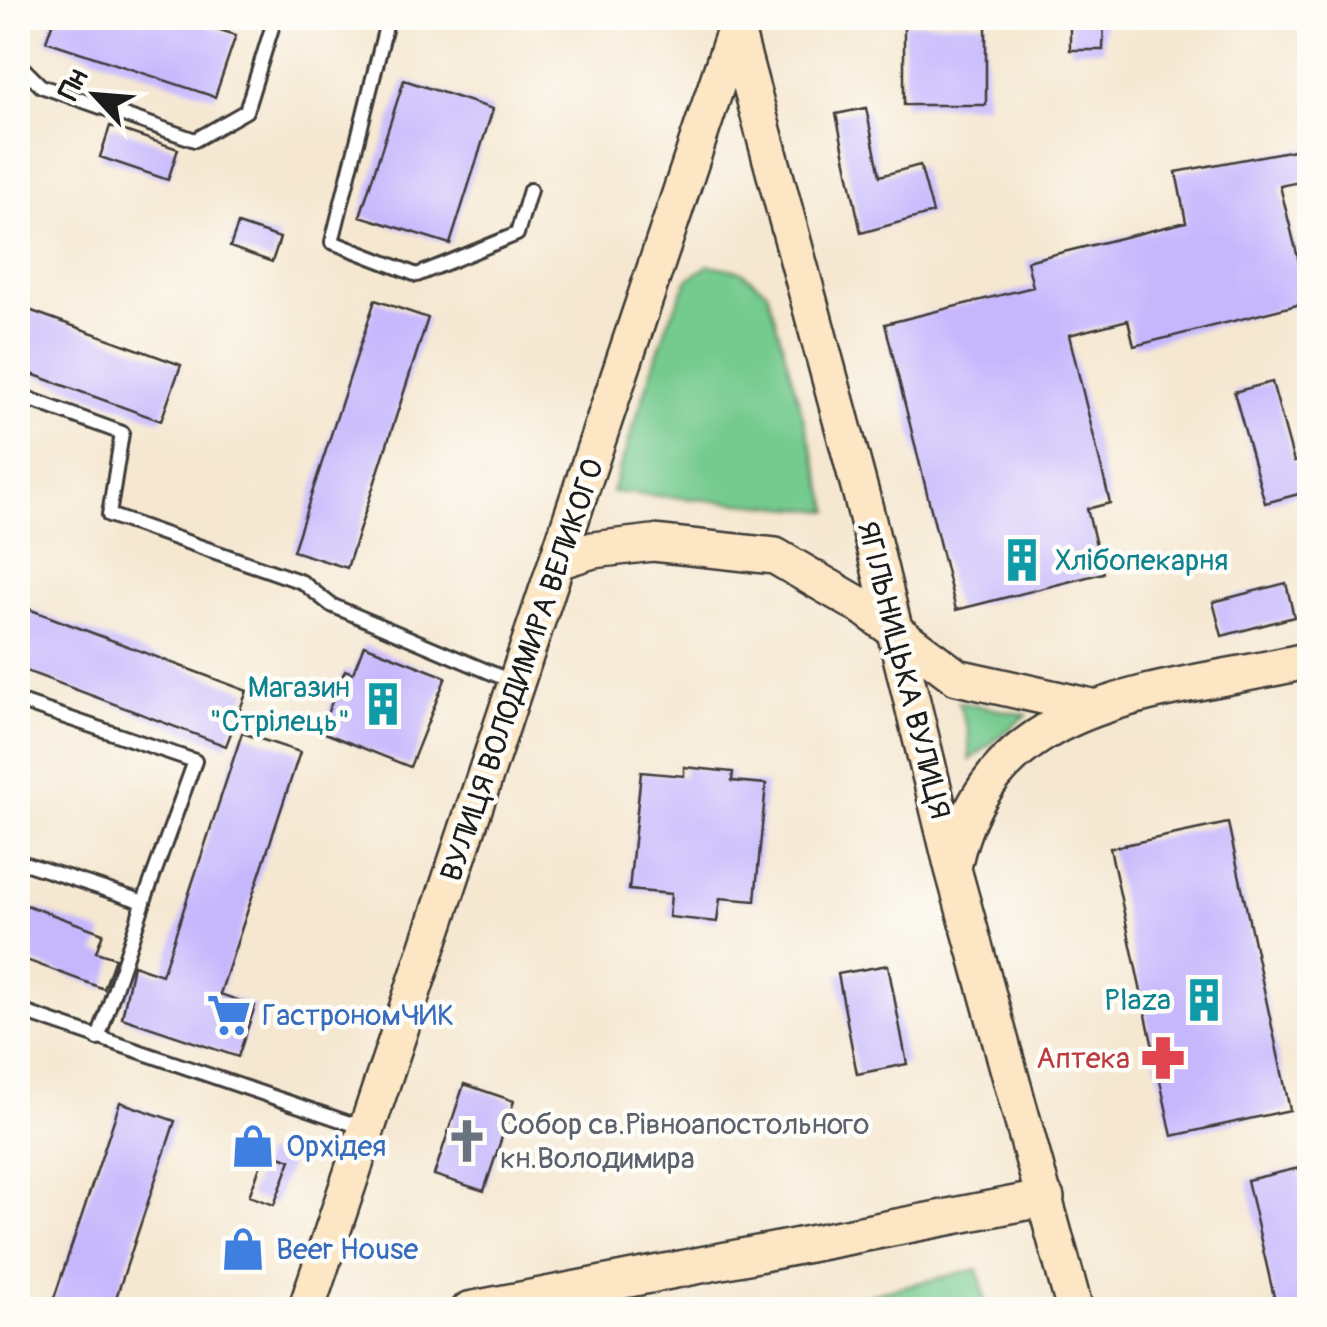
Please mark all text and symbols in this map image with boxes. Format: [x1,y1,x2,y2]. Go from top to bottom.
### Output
north arrow [45,45,145,145]
text: Пн [51,63,96,106]
street label: ВУЛИЦЯ ВОЛОДИМИРА ВЕЛИКОГО [433,454,612,886]
street label: ЯГІЛЬНИЦЬКА ВУЛИЦЯ [849,517,958,823]
building icon: Хлібопекарня [998,536,1046,584]
place label: Хлібопекарня [1055,542,1228,579]
place label: Магазин "Стрілець" [209,669,350,740]
building icon: Магазин "Стрілець" [359,680,407,728]
building icon: Plaza [1180,976,1228,1024]
place label: Plaza [1104,982,1171,1019]
supermarket icon: ГастрономЧИК [205,991,253,1039]
place label: ГастрономЧИК [262,997,454,1034]
pharmacy icon: Аптека [1139,1034,1187,1082]
place label: Аптека [1036,1040,1130,1077]
place label: Собор св.Рівноапостольного кн.Володимира [500,1106,869,1177]
church icon: Собор св.Рівноапостольного кн.Володимира [443,1117,491,1165]
shop icon: Орхідея [229,1122,277,1170]
place label: Орхідея [286,1128,386,1165]
shop icon: Beer House [219,1225,267,1273]
place label: Beer House [276,1231,418,1268]

